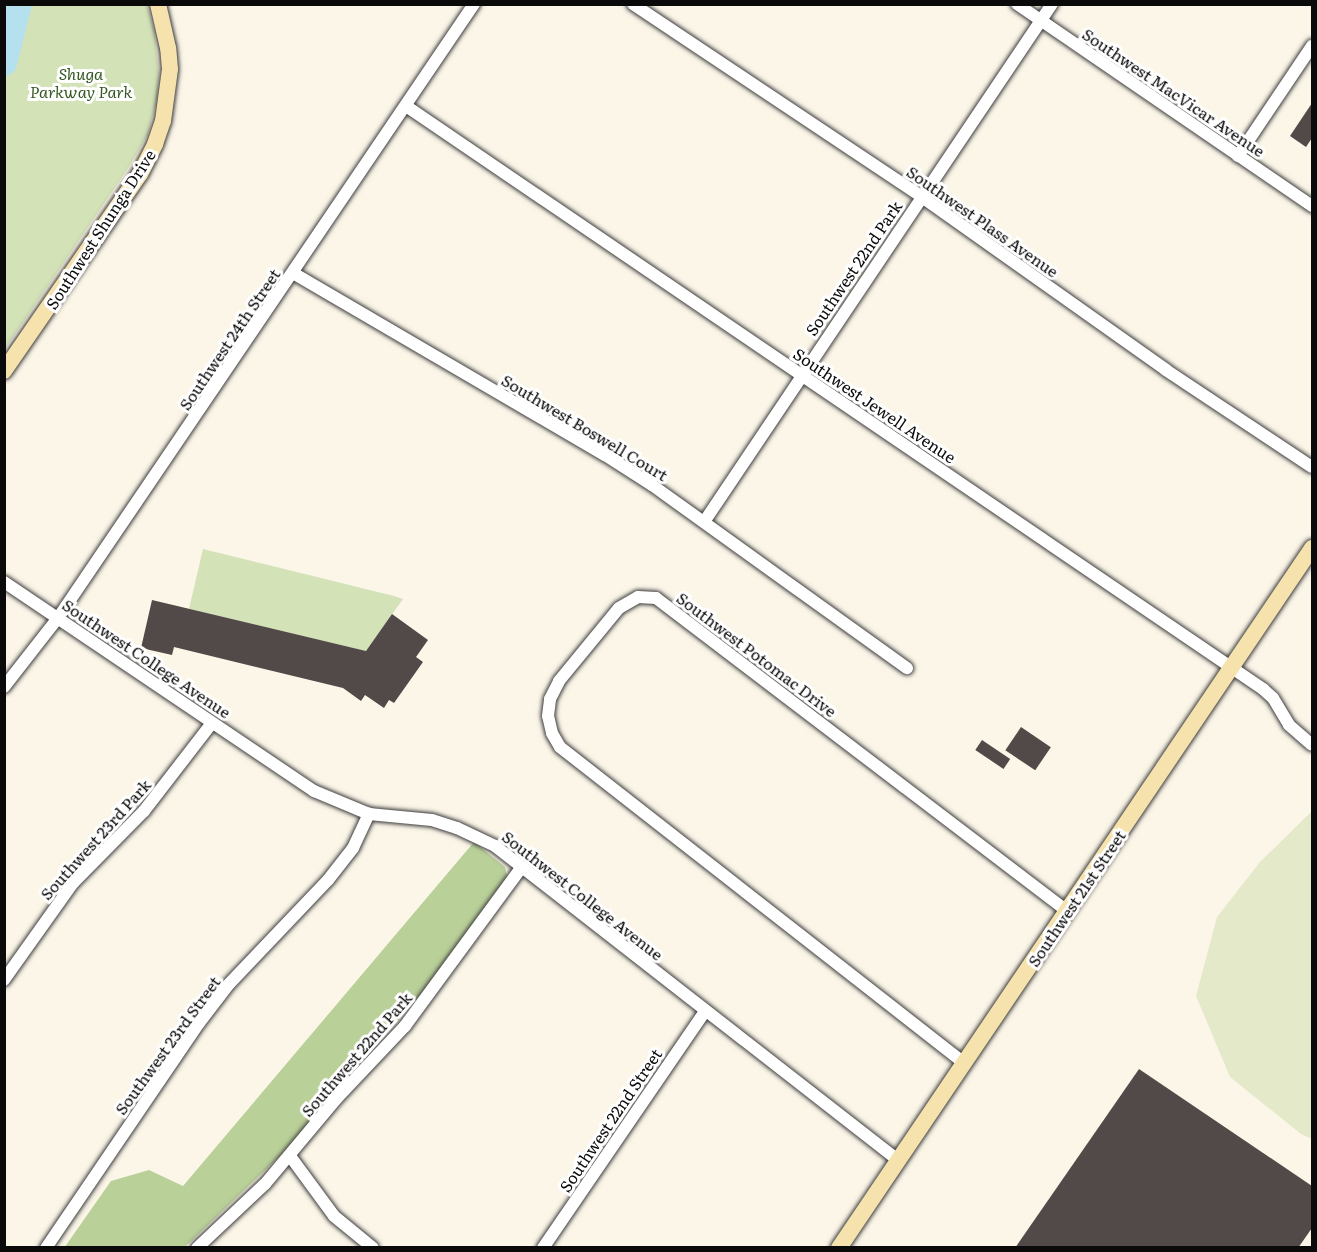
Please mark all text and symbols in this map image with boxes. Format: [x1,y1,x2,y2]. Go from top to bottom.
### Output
street label: Southwest MacVicar Avenue [1079,24,1269,160]
park label: Shuga Parkway Park [30,63,132,101]
street label: Southwest Shunga Drive [41,146,159,312]
street label: Southwest Plass Avenue [904,161,1062,281]
street label: Southwest 22nd Park [801,197,905,339]
street label: Southwest 24th Street [175,265,283,413]
street label: Southwest Jewell Avenue [790,344,960,466]
street label: Southwest Boswell Court [498,370,672,484]
street label: Southwest Potomac Drive [673,588,841,720]
street label: Southwest College Avenue [59,594,235,722]
street label: Southwest 23rd Park [36,775,154,903]
street label: Southwest College Avenue [499,826,667,964]
street label: Southwest 21st Street [1023,826,1129,970]
street label: Southwest 23rd Street [110,972,224,1118]
street label: Southwest 22nd Park [297,988,415,1120]
street label: Southwest 22nd Street [555,1045,665,1195]

